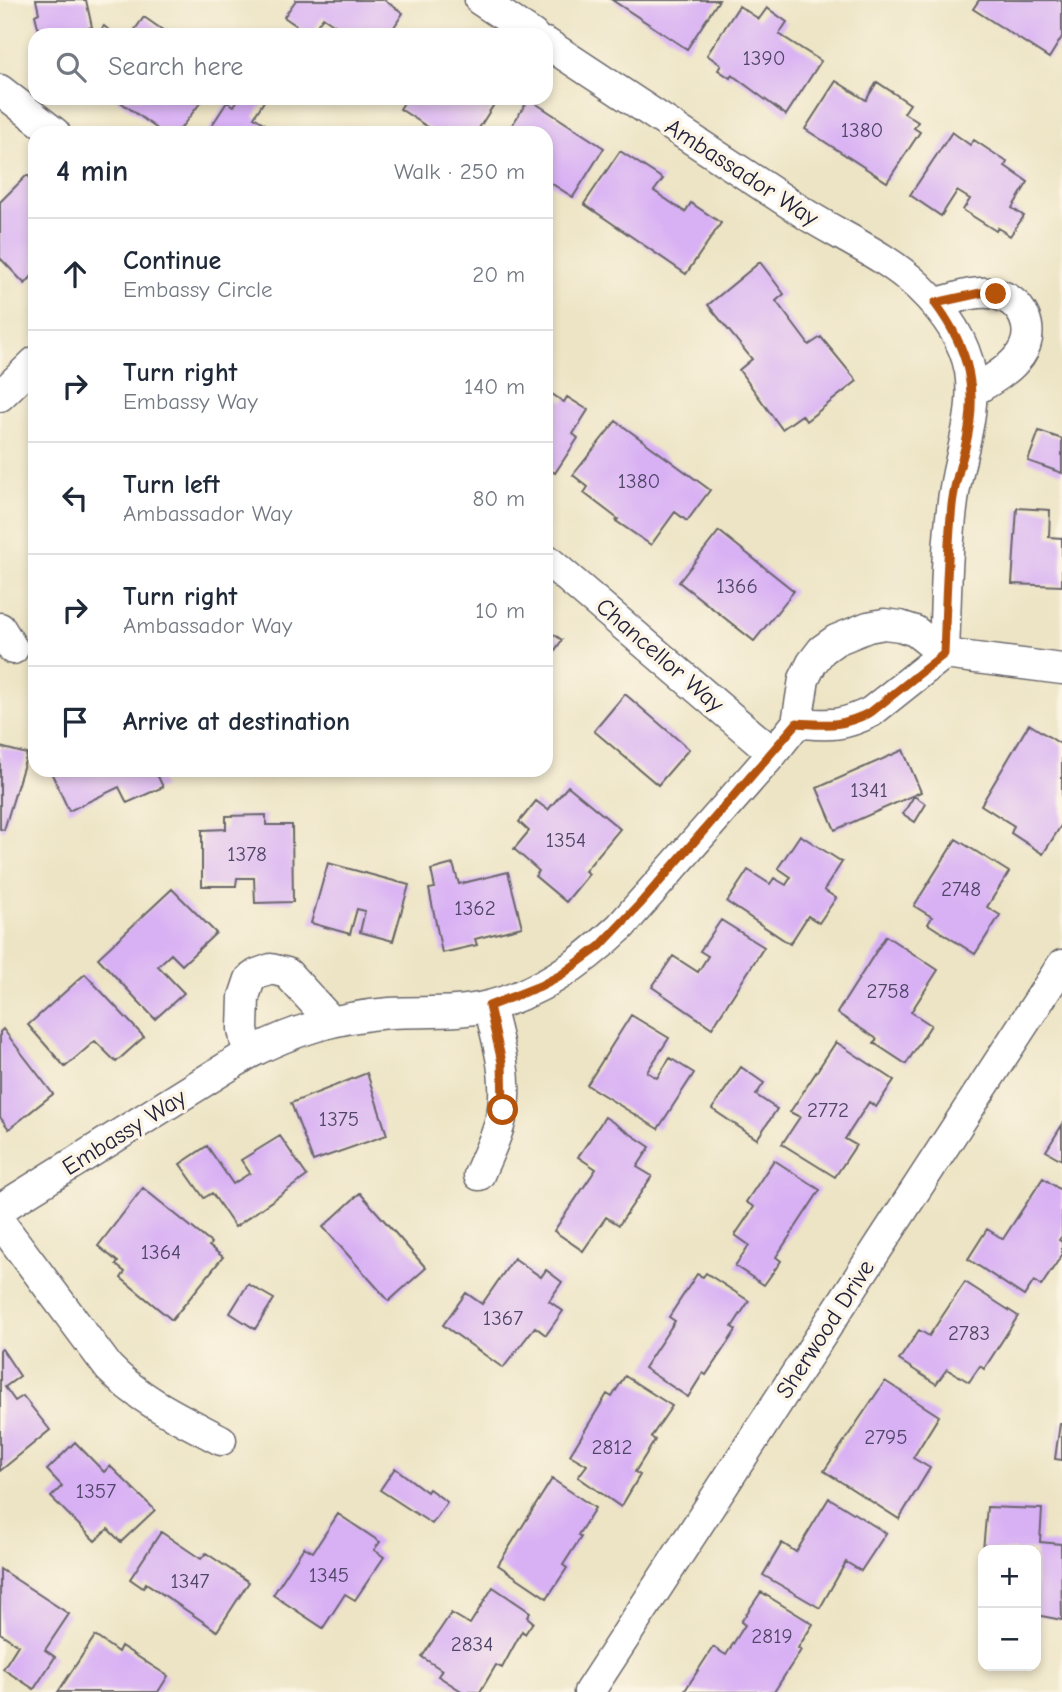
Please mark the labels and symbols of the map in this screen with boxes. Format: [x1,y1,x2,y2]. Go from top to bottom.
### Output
house number: 1390 [743,46,785,70]
street label: Ambassador Way [660,112,824,232]
house number: 1380 [841,118,883,142]
route end [980,278,1011,309]
house number: 1380 [618,469,660,493]
house number: 1366 [716,574,758,598]
street label: Chancellor Way [590,592,730,718]
house number: 1341 [850,778,888,802]
house number: 1354 [546,828,586,852]
house number: 1378 [227,842,267,866]
house number: 2748 [941,877,981,901]
house number: 1362 [454,896,496,920]
house number: 2758 [866,979,910,1003]
street label: Embassy Way [57,1083,191,1181]
route start [487,1094,518,1125]
house number: 2772 [807,1098,849,1122]
house number: 1375 [319,1107,359,1131]
house number: 1364 [141,1240,181,1264]
street label: Sherwood Drive [770,1255,880,1403]
house number: 1367 [483,1306,523,1330]
house number: 2783 [948,1321,990,1345]
house number: 2795 [864,1425,908,1449]
house number: 2812 [591,1435,633,1459]
house number: 1357 [76,1479,116,1503]
house number: 1345 [309,1563,349,1587]
house number: 1347 [170,1569,210,1593]
house number: 2819 [751,1624,793,1648]
house number: 2834 [451,1632,493,1656]

